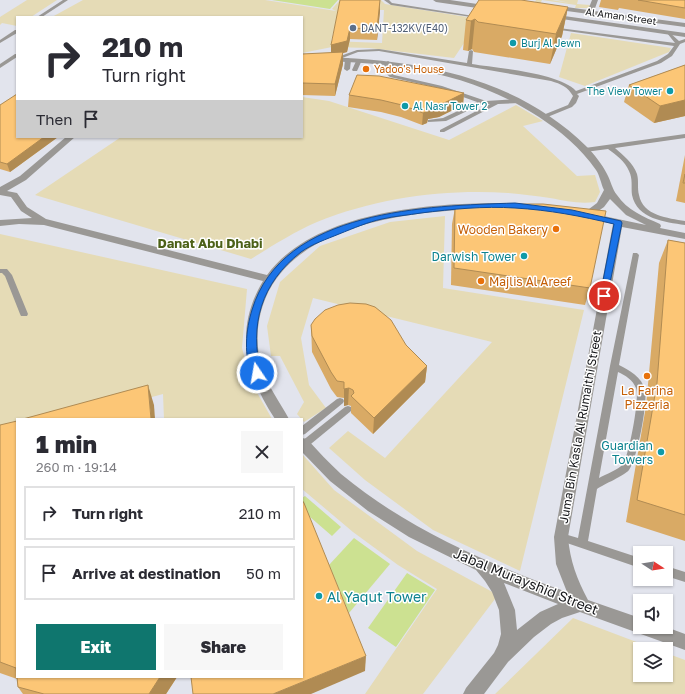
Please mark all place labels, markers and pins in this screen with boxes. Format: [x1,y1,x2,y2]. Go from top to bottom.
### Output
place label: DANT-132KV(E40) [361,22,448,34]
marker: DANT-132KV(E40) [348,23,358,33]
place label: Burj Al Jewn [521,37,581,49]
marker: Burj Al Jewn [508,38,518,48]
place label: Yadoo's House [374,63,444,75]
marker: Yadoo's House [361,64,371,74]
place label: The View Tower [587,85,662,97]
marker: The View Tower [665,86,675,96]
place label: Al Nasr Tower 2 [413,100,488,112]
marker: Al Nasr Tower 2 [400,101,410,111]
place label: Wooden Bakery [458,222,548,237]
marker: Wooden Bakery [551,224,561,234]
place label: Darwish Tower [432,249,516,264]
marker: Darwish Tower [519,251,529,261]
place label: Majlis Al Areef [489,274,572,289]
marker: Majlis Al Areef [476,276,486,286]
pin [587,279,621,313]
marker: La Farina Pizzeria [642,371,652,381]
place label: La Farina Pizzeria [621,383,673,412]
place label: Guardian Towers [601,438,653,467]
marker: Guardian Towers [656,447,666,457]
place label: Al Yaqut Tower [327,588,427,605]
marker: Al Yaqut Tower [314,591,324,601]

